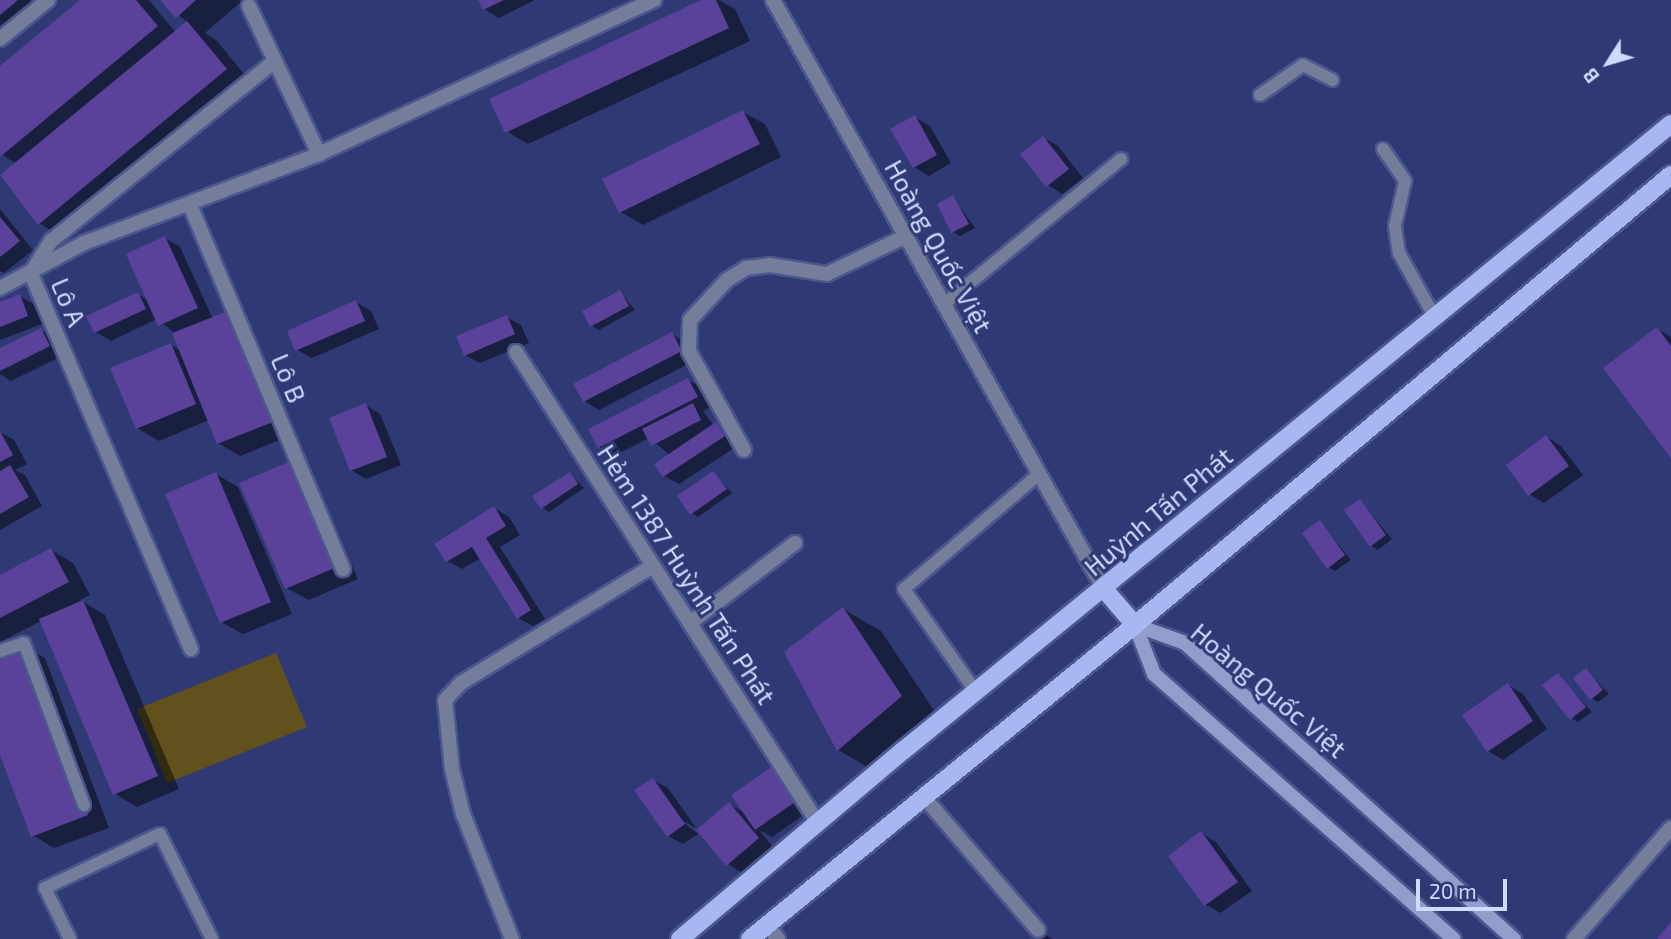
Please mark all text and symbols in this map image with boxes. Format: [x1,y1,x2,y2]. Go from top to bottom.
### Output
north arrow [1573,28,1643,98]
text: B [1578,64,1604,88]
street label: Hoàng Quốc Việt [878,154,1000,338]
street label: Lô A [45,273,93,331]
street label: Lô B [265,349,313,407]
street label: Hẻm 1387 Huỳnh Tấn Phát [591,438,783,710]
street label: Huỳnh Tấn Phát [1077,440,1239,582]
street label: Hoàng Quốc Việt [1185,616,1353,764]
scale bar [1419,866,1510,910]
text: 20 m [1429,878,1477,903]

